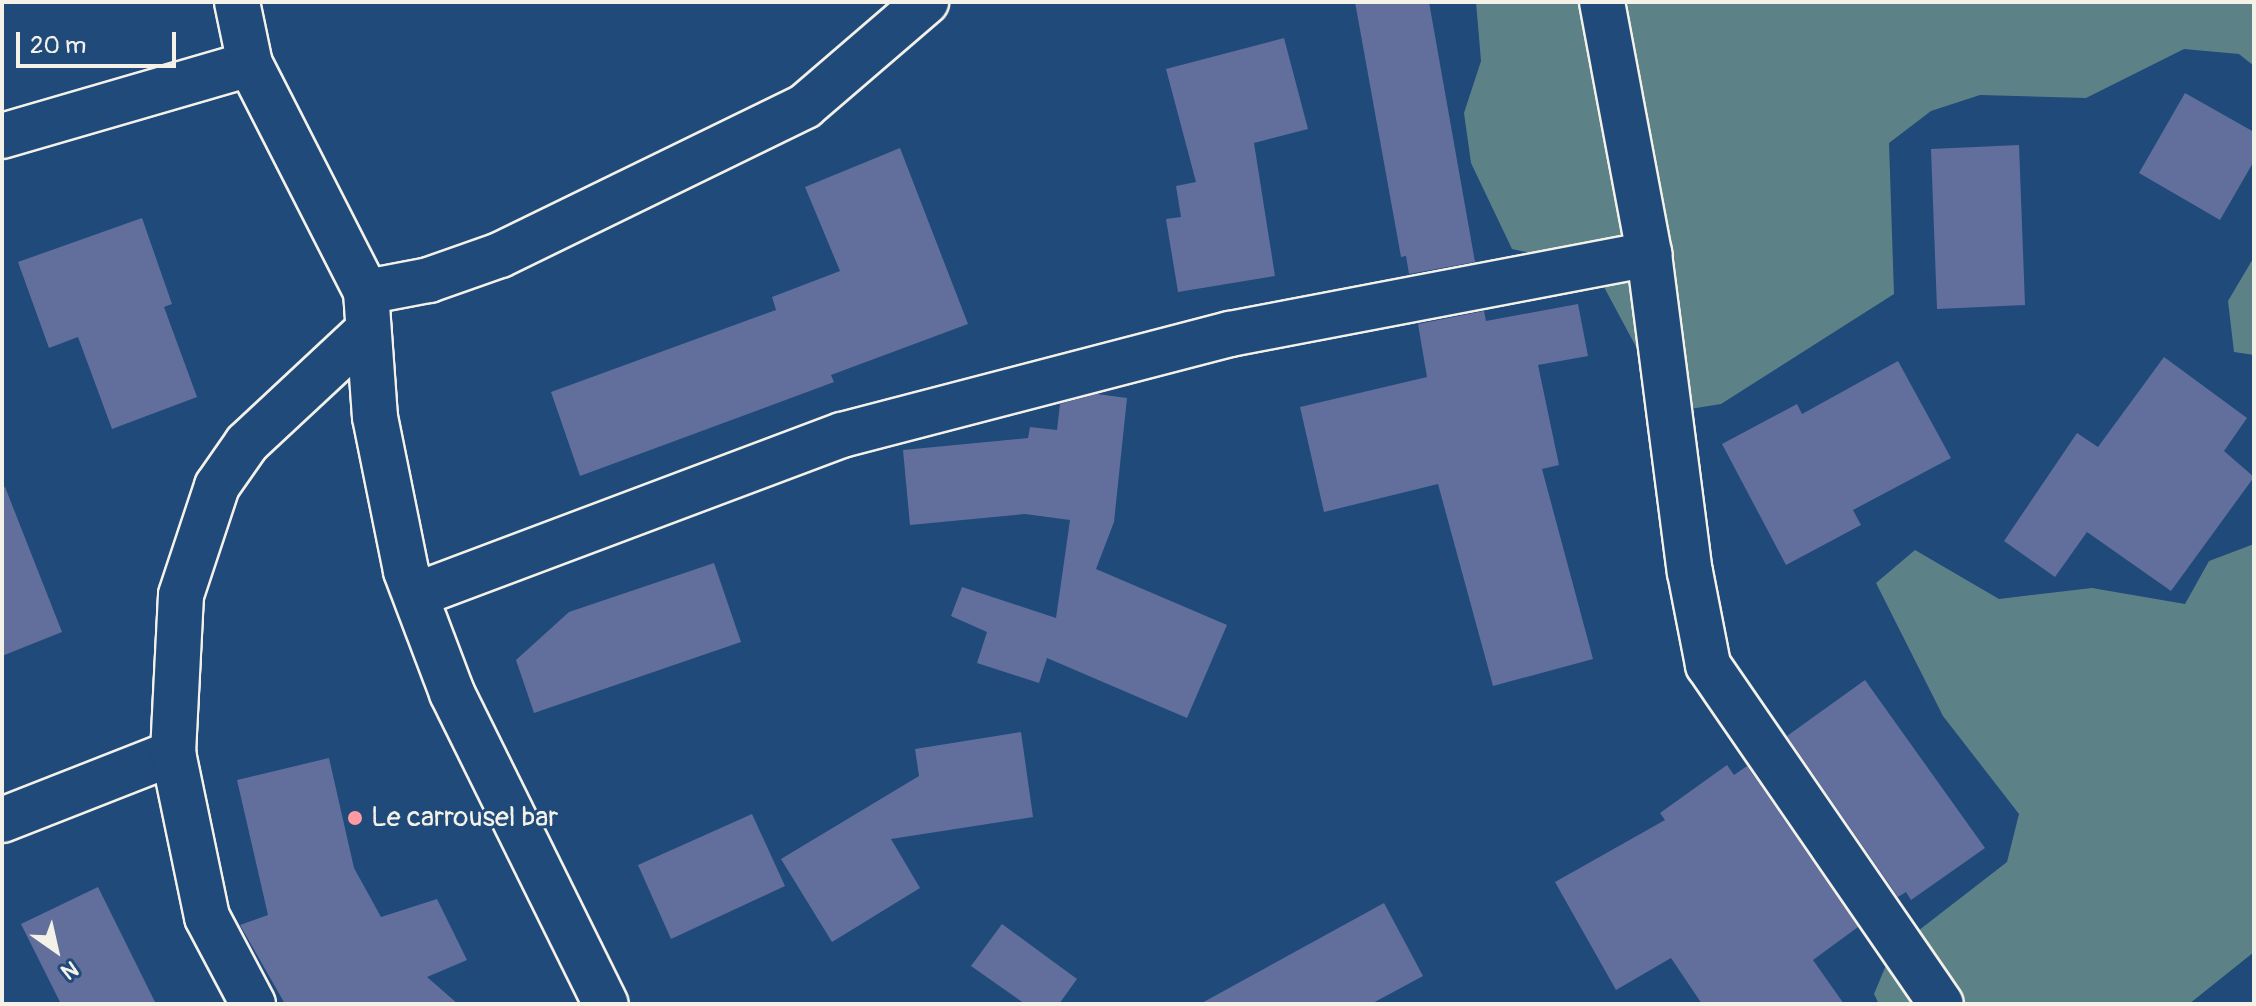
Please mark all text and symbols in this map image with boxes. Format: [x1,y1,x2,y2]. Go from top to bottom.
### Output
scale bar [20,16,180,66]
text: 20 m [30,31,86,60]
place label: Le carrousel bar [371,801,558,835]
marker: Le carrousel bar [346,809,364,827]
north arrow [16,910,96,990]
text: N [55,954,83,986]

